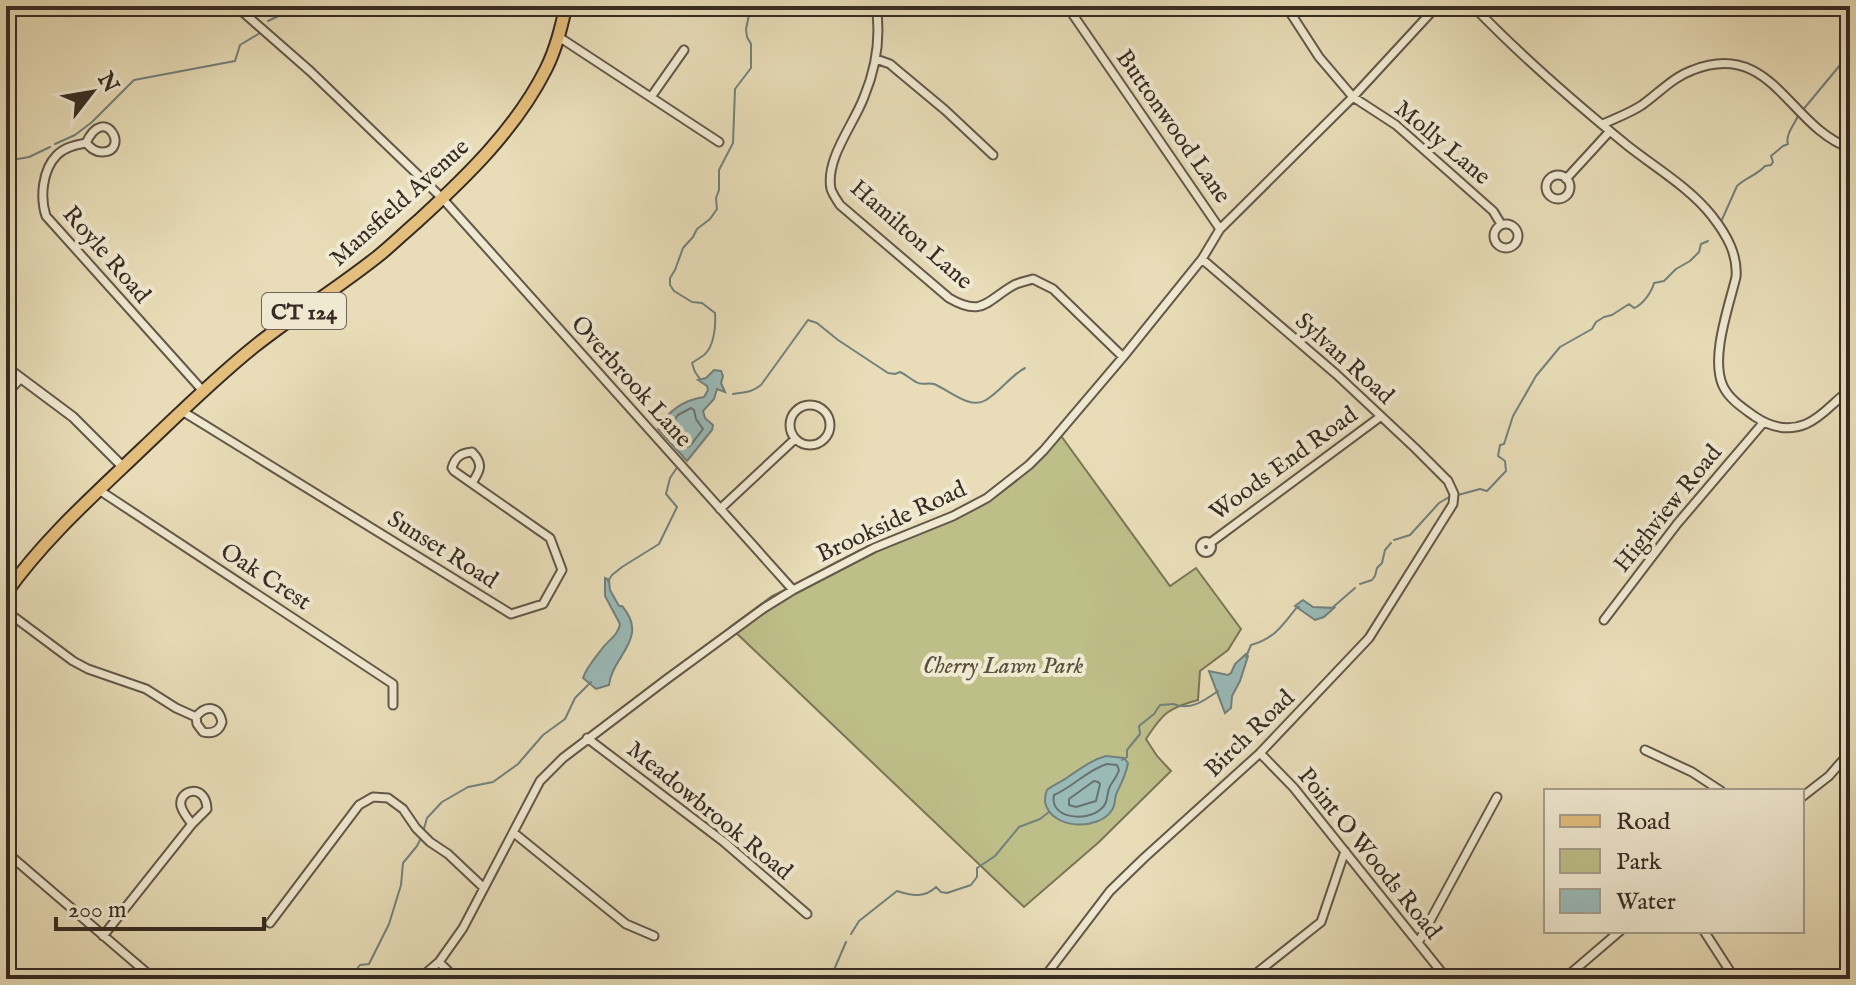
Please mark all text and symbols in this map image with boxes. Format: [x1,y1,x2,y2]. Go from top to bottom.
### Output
street label: Buttonwood Lane [1108,44,1237,210]
north arrow [52,52,132,132]
text: N [90,66,124,98]
street label: Molly Lane [1388,94,1497,192]
street label: Mansfield Avenue [324,132,476,274]
street label: Hamilton Lane [843,173,979,297]
street label: Royle Road [55,200,157,310]
road number: CT 124 [262,293,346,329]
street label: Sylvan Road [1288,306,1400,412]
street label: Overbrook Lane [564,310,698,454]
street label: Woods End Road [1204,400,1364,528]
street label: Highview Road [1607,439,1729,579]
street label: Brookside Road [812,474,971,571]
street label: Sunset Road [381,504,503,597]
street label: Oak Crest [214,537,316,618]
park label: Cherry Lawn Park [923,651,1084,682]
street label: Birch Road [1198,683,1302,785]
street label: Meadowbrook Road [620,735,798,888]
street label: Point O Woods Road [1290,762,1448,946]
legend [1544,789,1804,933]
text: Road [1616,807,1670,838]
text: Park [1616,847,1662,878]
scale bar [56,881,264,931]
text: Water [1616,887,1676,918]
text: 200 m [68,895,127,926]

